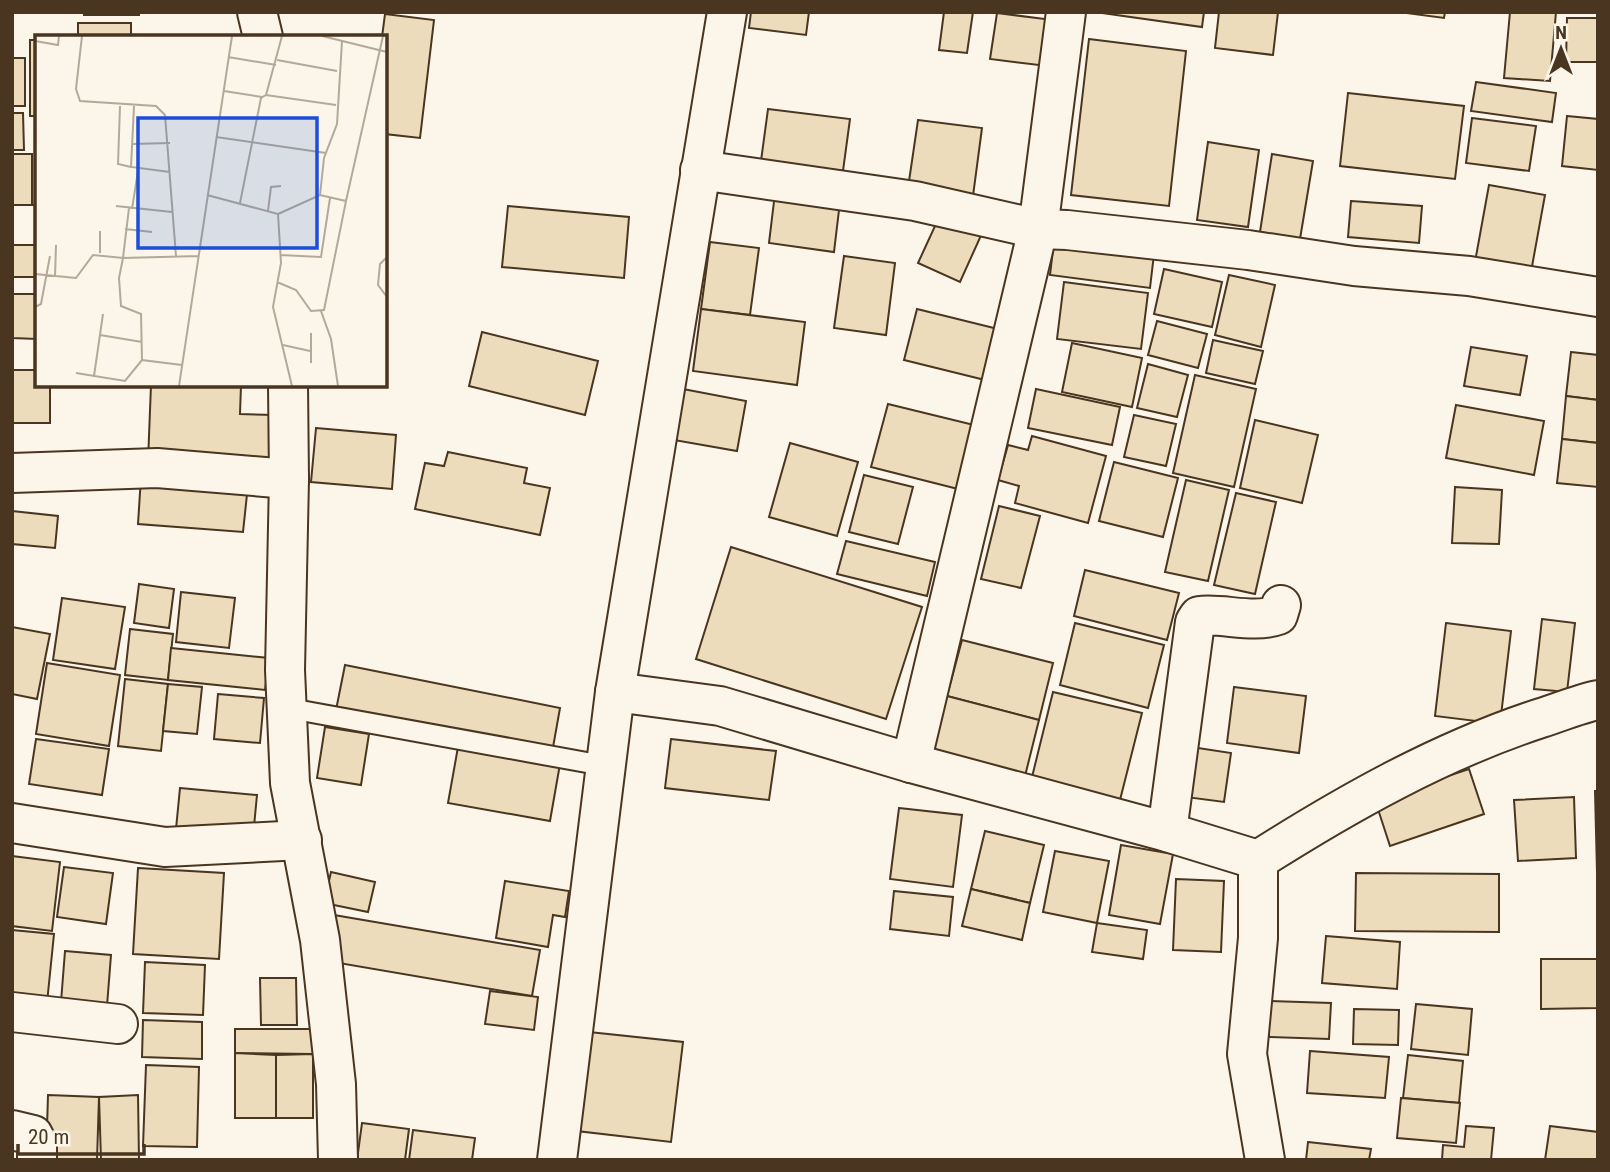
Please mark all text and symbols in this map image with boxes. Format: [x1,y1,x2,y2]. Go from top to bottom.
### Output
north arrow [1526,14,1596,84]
text: N [1555,21,1567,44]
inset map [35,35,387,387]
scale bar [18,1112,144,1156]
text: 20 m [28,1125,69,1149]

